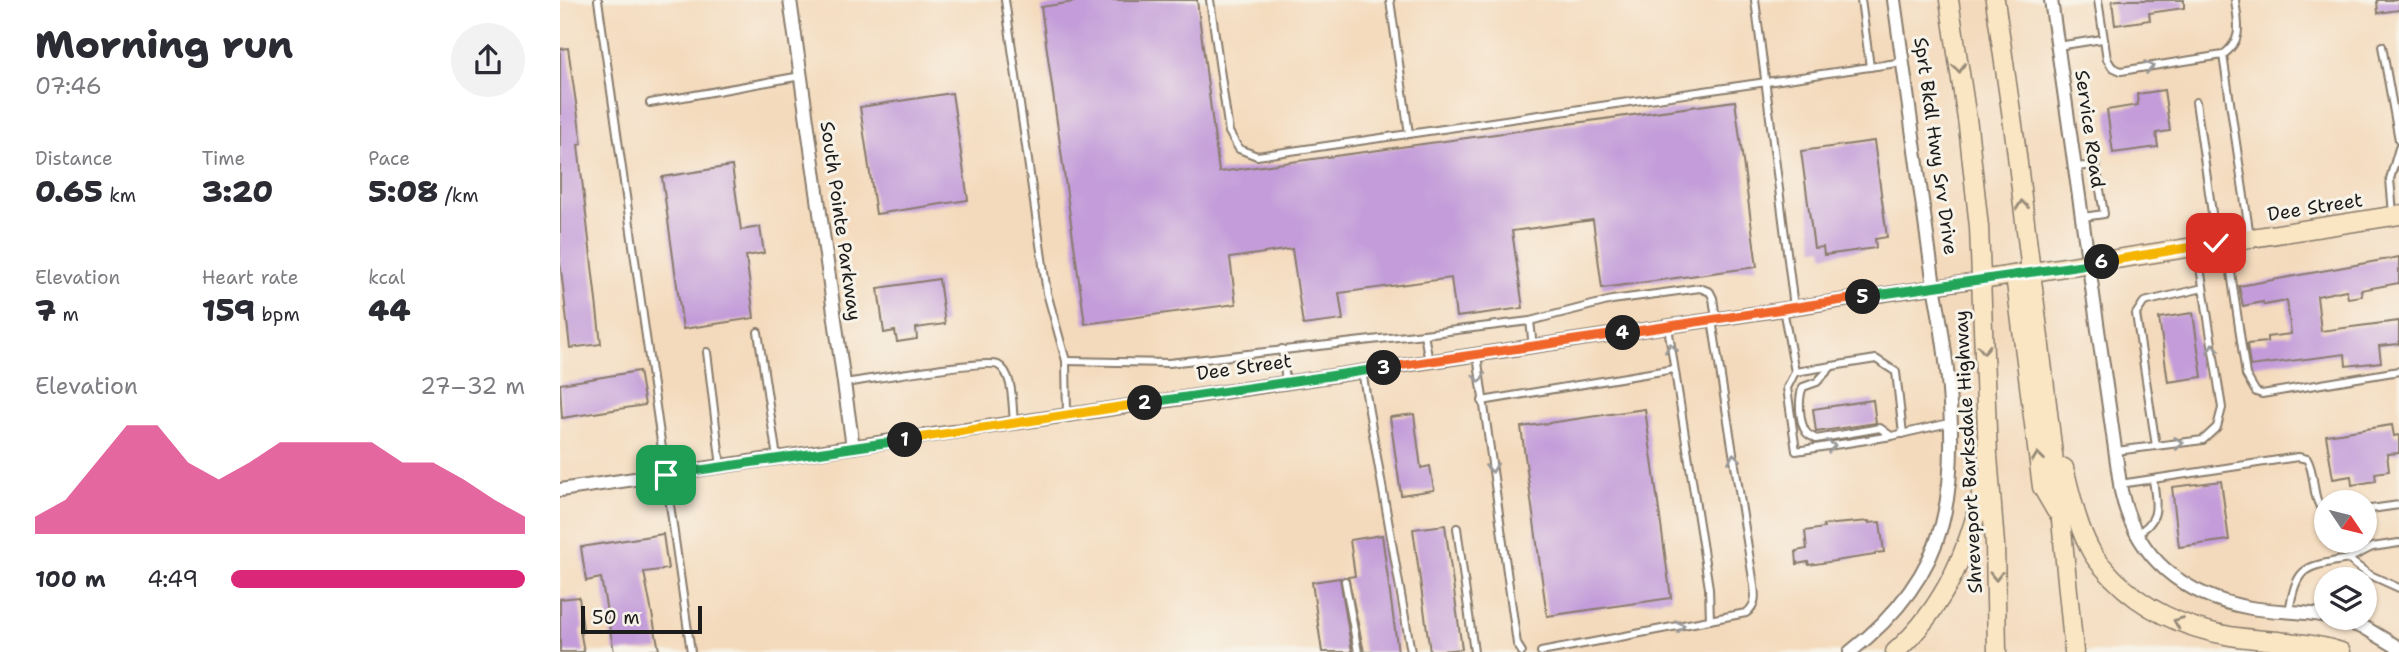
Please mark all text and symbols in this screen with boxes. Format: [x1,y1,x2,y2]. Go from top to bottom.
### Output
text: Morning run [35,19,293,70]
button: share [451,23,525,97]
street label: Sprt Bkdl Hwy Srv Drive [1908,36,1964,256]
one-way arrow [2143,59,2155,74]
one-way arrow [1951,62,1966,73]
street label: Service Road [2069,68,2111,190]
text: 07:46 [35,71,102,101]
street label: South Pointe Parkway [815,119,867,323]
text: Distance [35,146,113,171]
text: Time [202,146,245,171]
text: Pace [368,146,410,171]
text: 0.65 [35,171,103,212]
text: 3:20 [202,171,273,212]
text: 5:08 [368,171,438,212]
text: km [103,183,136,208]
text: /km [438,183,479,208]
street label: Dee Street [2266,187,2364,227]
one-way arrow [2015,199,2030,211]
pin [2186,213,2246,273]
icon: check [2197,224,2235,262]
pin: 6 [2084,244,2120,280]
text: 6 [2095,249,2108,274]
text: Elevation [35,265,120,290]
text: Heart rate [202,265,298,290]
text: kcal [368,265,405,290]
pin: 5 [1846,280,1880,314]
text: 5 [1857,284,1868,309]
text: 7 [35,290,56,331]
text: 159 [202,290,255,331]
text: 44 [368,290,411,331]
text: m [56,302,79,327]
text: bpm [255,302,300,327]
street label: Shreveport Barksdale Highway [1948,310,1988,594]
pin: 4 [1606,316,1640,350]
text: 4 [1616,320,1629,345]
one-way arrow [1663,342,1678,354]
one-way arrow [2206,342,2221,354]
one-way arrow [1976,344,1992,354]
street label: Dee Street [1195,348,1293,386]
pin: 3 [1366,350,1402,386]
text: 3 [1377,355,1390,380]
text: Elevation [35,371,138,401]
text: 27–32 m [420,371,525,401]
one-way arrow [1472,372,1487,384]
pin: 2 [1128,386,1162,420]
text: 2 [1138,390,1151,415]
pin: 1 [888,422,922,458]
text: 1 [900,427,909,452]
one-way arrow [2174,435,2185,450]
one-way arrow [1825,439,1837,454]
pin [636,445,696,505]
one-way arrow [2031,451,2046,463]
one-way arrow [1727,452,1742,464]
icon: arrive [647,456,685,494]
one-way arrow [1484,462,1499,474]
north arrow [2314,490,2376,553]
map controls [2314,490,2377,630]
text: 100 m [35,564,106,594]
text: 4:49 [147,564,198,594]
button: layers [2314,567,2377,630]
one-way arrow [1988,571,2004,581]
scale bar [581,603,702,635]
text: 50 m [592,605,640,630]
one-way arrow [2173,616,2185,630]
one-way arrow [1674,619,1686,634]

